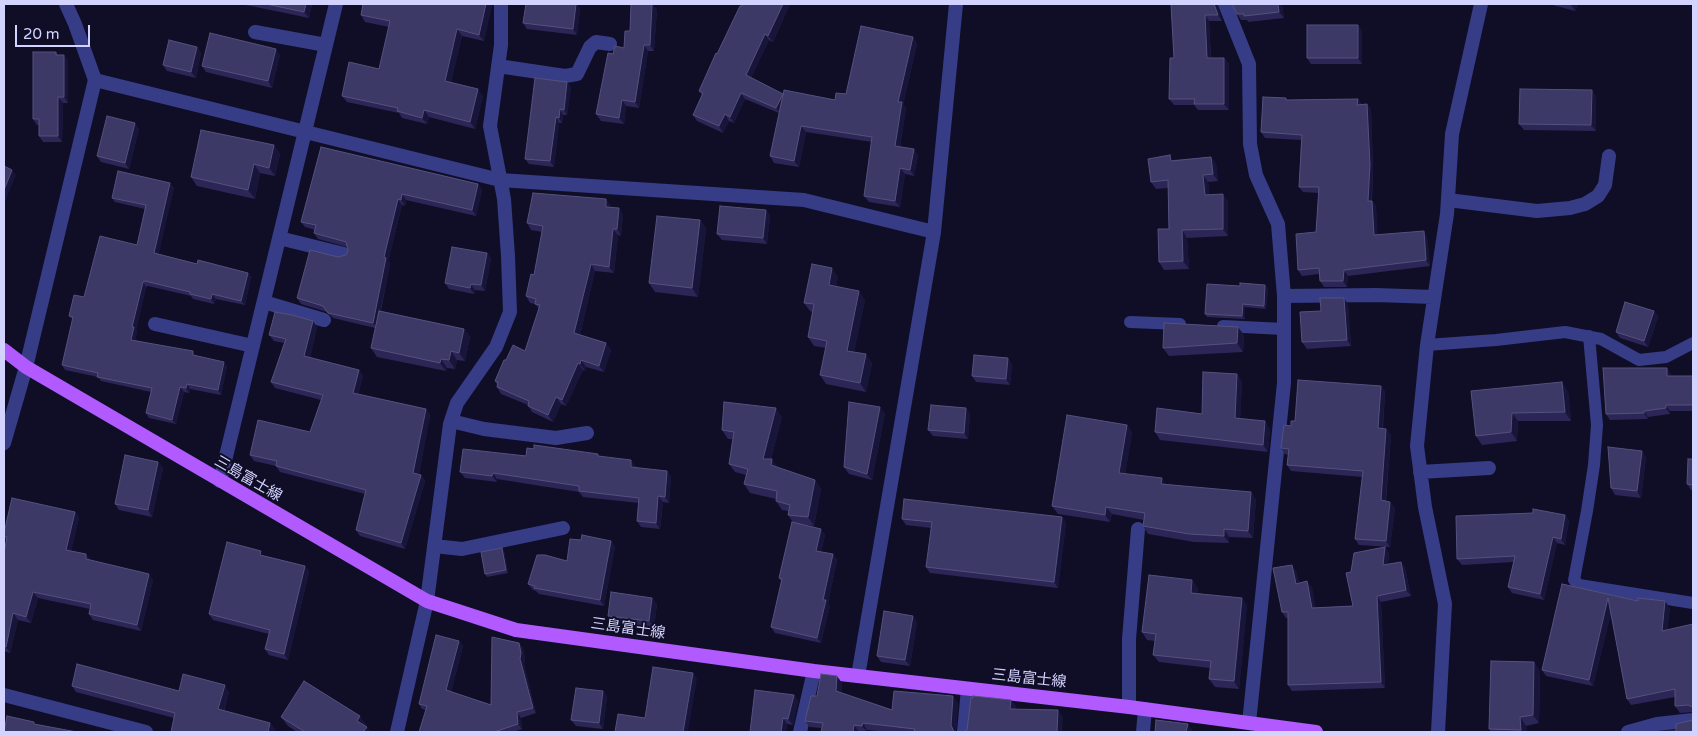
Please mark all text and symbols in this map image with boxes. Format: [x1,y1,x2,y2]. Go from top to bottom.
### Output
scale bar [18,15,92,47]
text: 20 m [23,25,60,43]
street label: 三島富士線 [211,452,285,506]
street label: 三島富士線 [590,615,666,643]
street label: 三島富士線 [991,666,1067,692]

